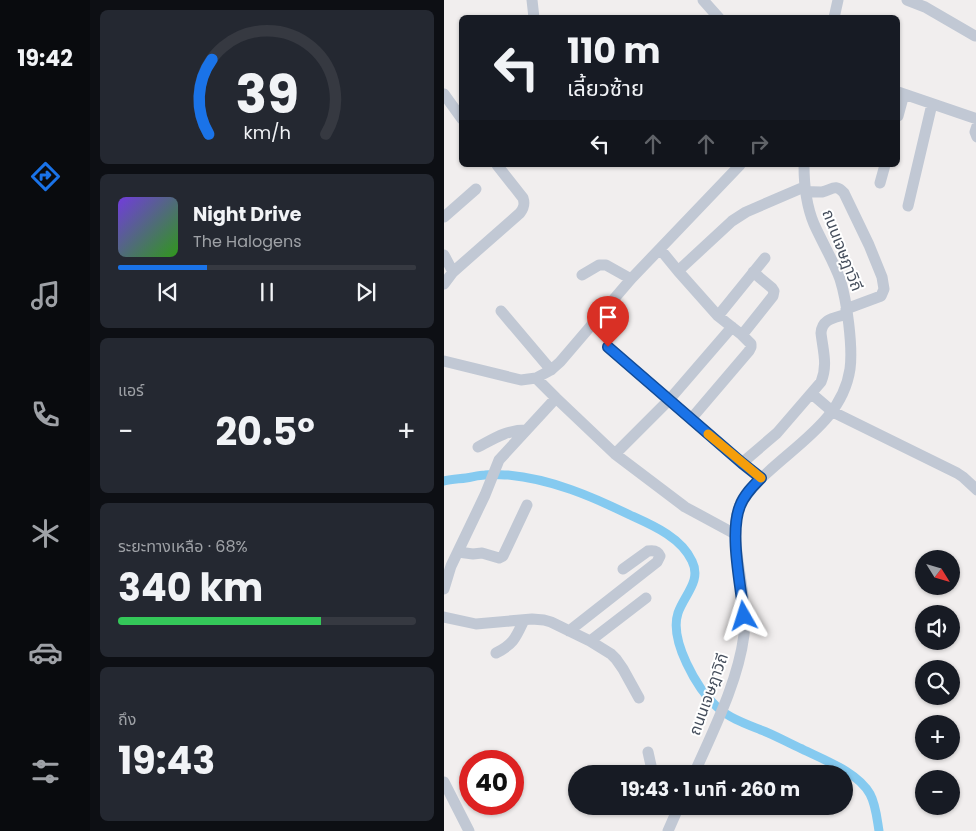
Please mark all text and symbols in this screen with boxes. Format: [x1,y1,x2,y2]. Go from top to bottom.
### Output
text: 110 m [567,26,661,75]
icon: left [484,35,549,100]
text: 19:42 [17,43,73,74]
text: 39 [235,58,299,131]
text: เลี้ยวซ้าย [567,73,644,104]
text: km/h [243,120,291,145]
icon: left [586,130,614,158]
icon: ahead [639,130,667,158]
icon: ahead [692,130,720,158]
icon: right [745,130,773,158]
icon: directions [28,159,63,194]
text: Night Drive [193,201,302,228]
street label: ถนนเจษฎาวิถี [816,206,869,294]
text: The Halogens [193,230,301,253]
icon: music [28,278,63,313]
icon: previous [154,278,182,306]
icon: pause [253,278,281,306]
icon: next [352,278,380,306]
pin [587,296,629,347]
icon: arrive [594,303,622,331]
text: แอร์ [118,379,144,402]
icon: phone [28,397,63,432]
text: 20.5° [215,405,315,458]
text: − [118,412,133,451]
text: + [397,412,416,451]
icon: climate [28,516,63,551]
text: ระยะทางเหลือ · 68% [118,535,248,558]
north arrow [915,550,960,595]
map controls [915,550,960,815]
text: 340 km [118,561,263,614]
position arrow [717,589,769,641]
button: sound [915,605,960,650]
icon: car [28,635,63,670]
street label: ถนนเจษฎาวิถี [683,650,734,738]
button: search [915,660,960,705]
text: ถึง [118,708,136,731]
button: + [915,715,960,760]
text: 19:43 [118,734,215,787]
speed limit sign: 40 [459,750,524,815]
icon: filters [28,754,63,789]
button: − [915,770,960,815]
text: 19:43 · 1 นาที · 260 m [621,776,800,803]

